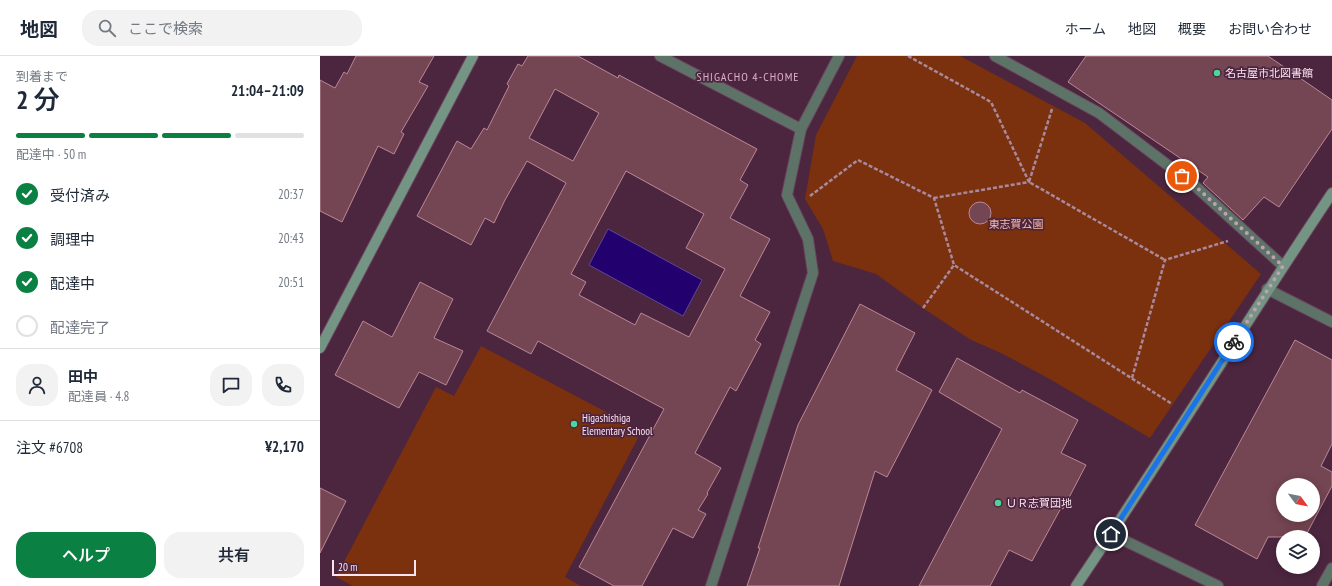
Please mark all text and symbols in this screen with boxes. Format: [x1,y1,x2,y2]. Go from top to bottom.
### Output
search box [82,10,362,46]
text: 地図 [20,17,58,41]
icon: search [96,17,118,39]
text: ここで検索 [128,19,203,38]
text: ホーム [1064,20,1106,38]
text: 地図 [1128,20,1156,38]
text: 概要 [1178,20,1206,38]
text: お問い合わせ [1228,20,1312,38]
place label: 名古屋市北図書館 [1225,66,1313,80]
text: 到着まで [16,68,68,85]
marker: 名古屋市北図書館 [1212,68,1222,78]
district label: SHIGACHO 4-CHOME [697,69,799,84]
text: 21:04–21:09 [231,81,304,100]
text: 2 分 [16,83,60,116]
text: 配達中 · 50 m [16,146,86,163]
pin [1165,159,1199,193]
icon: bag [1171,165,1193,187]
icon: check [16,183,38,205]
text: 受付済み [50,186,110,205]
text: 20:37 [278,186,304,203]
park label: 東志賀公園 [989,217,1044,231]
icon: check [16,227,38,249]
text: 調理中 [50,230,95,249]
text: 20:43 [278,230,304,247]
icon: check [16,271,38,293]
text: 配達中 [50,274,95,293]
text: 20:51 [278,274,304,291]
text: 配達完了 [50,318,110,337]
courier [1214,322,1254,362]
icon: bike [1223,331,1245,353]
button: person [16,364,58,406]
button: chat [210,364,252,406]
button: phone [262,364,304,406]
text: 田中 [68,367,98,386]
text: 配達員 · 4.8 [68,388,129,405]
place label: Higashishiga Elementary School [582,411,653,438]
marker: Higashishiga Elementary School [569,419,579,429]
text: ¥2,170 [265,437,304,456]
text: 注文 #6708 [16,438,83,457]
north arrow [1276,478,1320,522]
map controls [1276,478,1320,574]
place label: ＵＲ志賀団地 [1006,496,1072,510]
marker: ＵＲ志賀団地 [993,498,1003,508]
pin [1094,517,1128,551]
icon: home [1100,523,1122,545]
button: layers [1276,530,1320,574]
button: ヘルプ [16,532,156,578]
button: 共有 [164,532,304,578]
scale bar [332,558,416,577]
text: 20 m [338,560,357,574]

